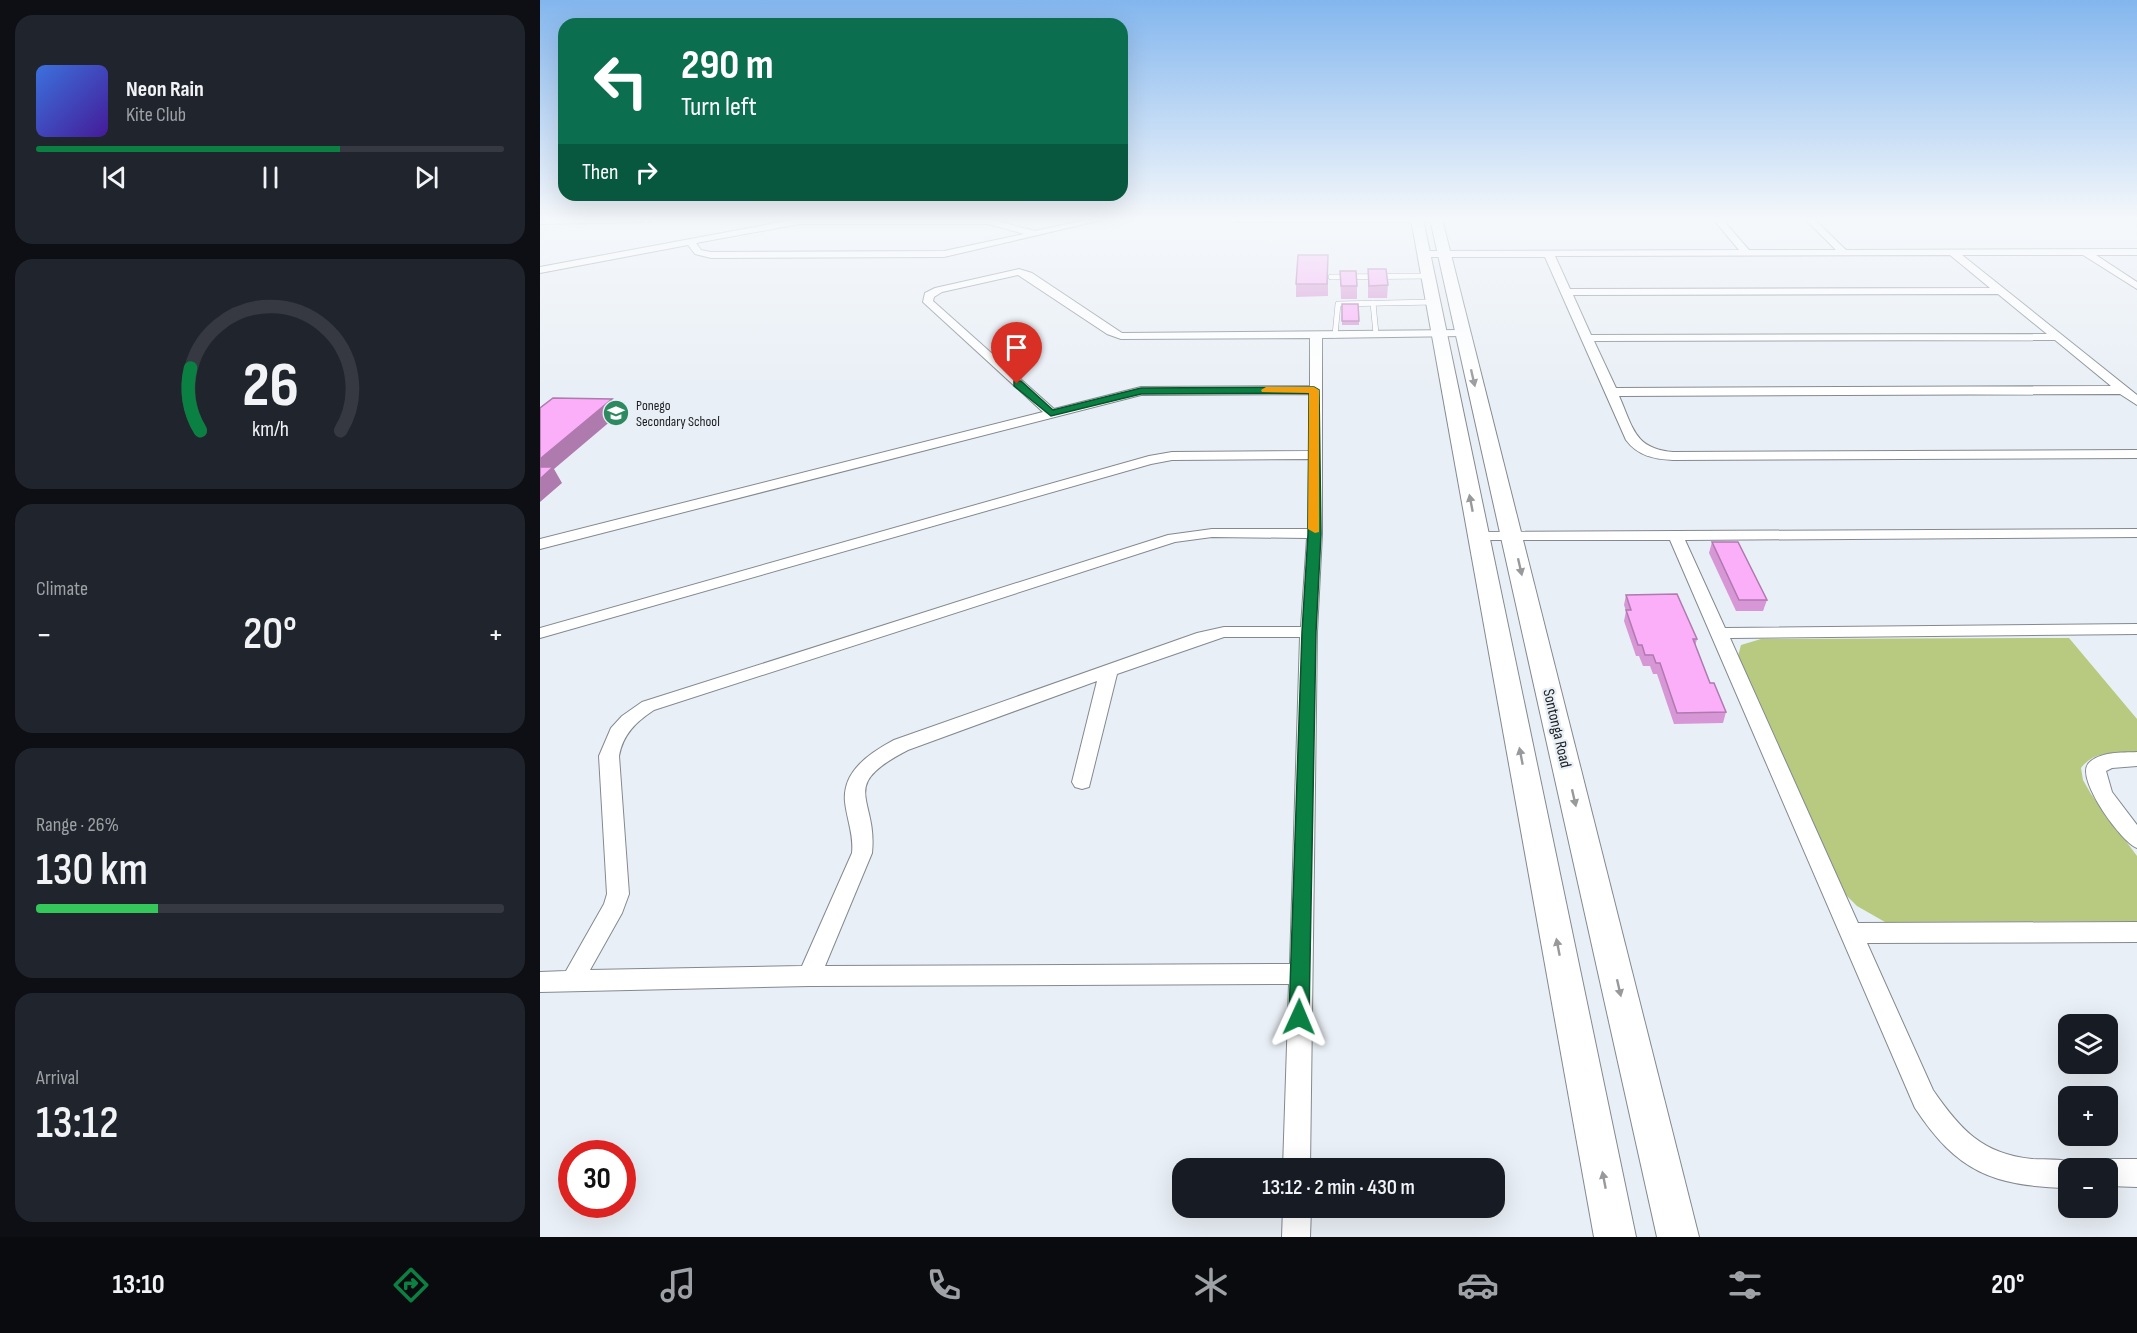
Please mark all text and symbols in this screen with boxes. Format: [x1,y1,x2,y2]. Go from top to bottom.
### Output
text: 290 m [681,40,774,91]
icon: left [582,42,660,120]
text: Neon Rain [126,76,204,103]
text: Turn left [681,91,757,123]
text: Kite Club [126,103,186,127]
icon: right [630,156,663,189]
text: Then [582,159,618,186]
icon: previous [98,161,131,194]
icon: pause [254,161,287,194]
icon: next [410,161,443,194]
pin [991,322,1042,384]
icon: arrive [1000,331,1033,364]
text: 26 [242,349,298,424]
one-way arrow [1469,369,1479,387]
place label: Ponego Secondary School [636,397,720,430]
school or university icon: Ponego Secondary School [601,398,631,428]
text: km/h [251,418,289,443]
one-way arrow [1466,493,1475,512]
one-way arrow [1516,558,1525,577]
text: Climate [36,577,88,601]
text: 20° [243,607,297,662]
text: − [36,615,52,655]
text: + [488,615,504,655]
street label: Sontonga Road [1538,687,1575,770]
one-way arrow [1516,746,1525,765]
one-way arrow [1570,789,1580,807]
text: Range · 26% [36,813,119,837]
text: 130 km [36,843,148,898]
one-way arrow [1553,937,1562,956]
one-way arrow [1615,979,1625,997]
position arrow [1267,985,1331,1049]
map controls [2058,1014,2118,1218]
button: layers [2058,1014,2118,1074]
text: Arrival [36,1066,79,1090]
button: + [2058,1086,2118,1146]
text: 13:12 [36,1096,118,1151]
speed limit sign: 30 [558,1140,636,1218]
button: − [2058,1158,2118,1218]
one-way arrow [1599,1170,1608,1189]
text: 13:12 · 2 min · 430 m [1262,1174,1415,1201]
icon: directions [390,1264,432,1306]
icon: music [657,1264,699,1306]
icon: phone [923,1264,965,1306]
icon: climate [1190,1264,1232,1306]
icon: car [1457,1264,1499,1306]
icon: filters [1724,1264,1766,1306]
text: 13:10 [112,1269,165,1301]
text: 20° [1991,1269,2024,1301]

